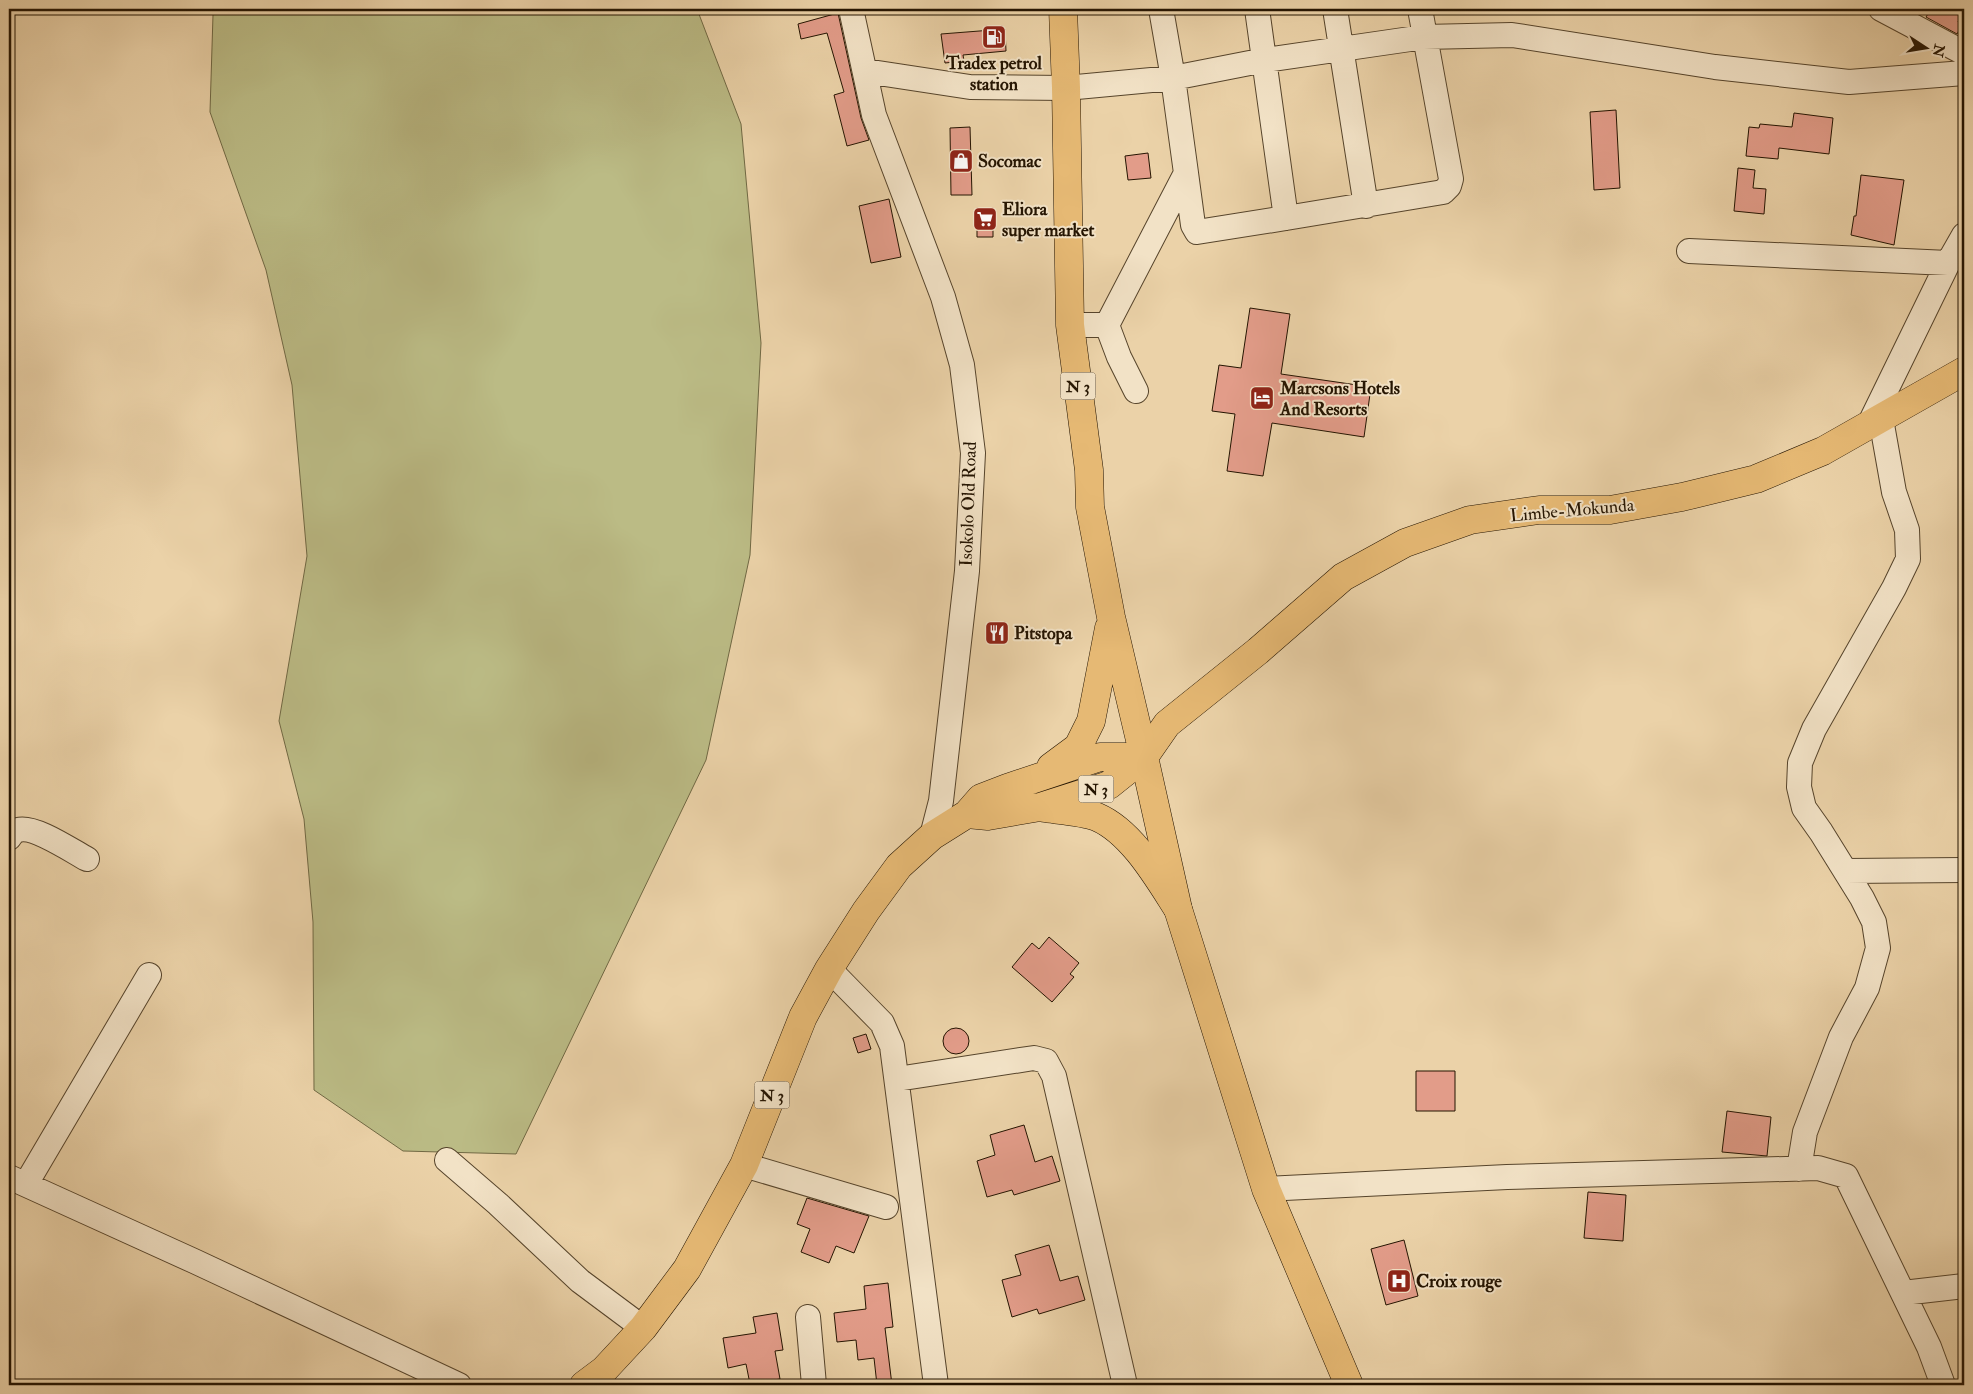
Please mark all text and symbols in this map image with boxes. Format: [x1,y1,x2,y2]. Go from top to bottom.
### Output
north arrow [1900,22,1950,72]
fuel station icon: Tradex petrol station [981,24,1007,50]
text: N [1929,42,1948,59]
place label: Tradex petrol station [945,52,1042,96]
shop icon: Socomac [948,148,974,174]
place label: Socomac [978,150,1042,173]
place label: Eliora super market [1002,198,1094,242]
supermarket icon: Eliora super market [972,206,998,232]
road number: N 3 [1060,372,1096,400]
place label: Marcsons Hotels And Resorts [1279,377,1400,421]
hotel icon: Marcsons Hotels And Resorts [1249,385,1275,411]
street label: Isokolo Old Road [955,441,982,567]
street label: Limbe-Mokunda [1509,494,1636,527]
restaurant icon: Pitstopa [984,620,1010,646]
place label: Pitstopa [1014,622,1073,645]
road number: N 3 [1078,776,1114,802]
road number: N 3 [754,1082,790,1108]
hospital icon: Croix rouge [1386,1268,1412,1294]
place label: Croix rouge [1416,1270,1502,1293]

